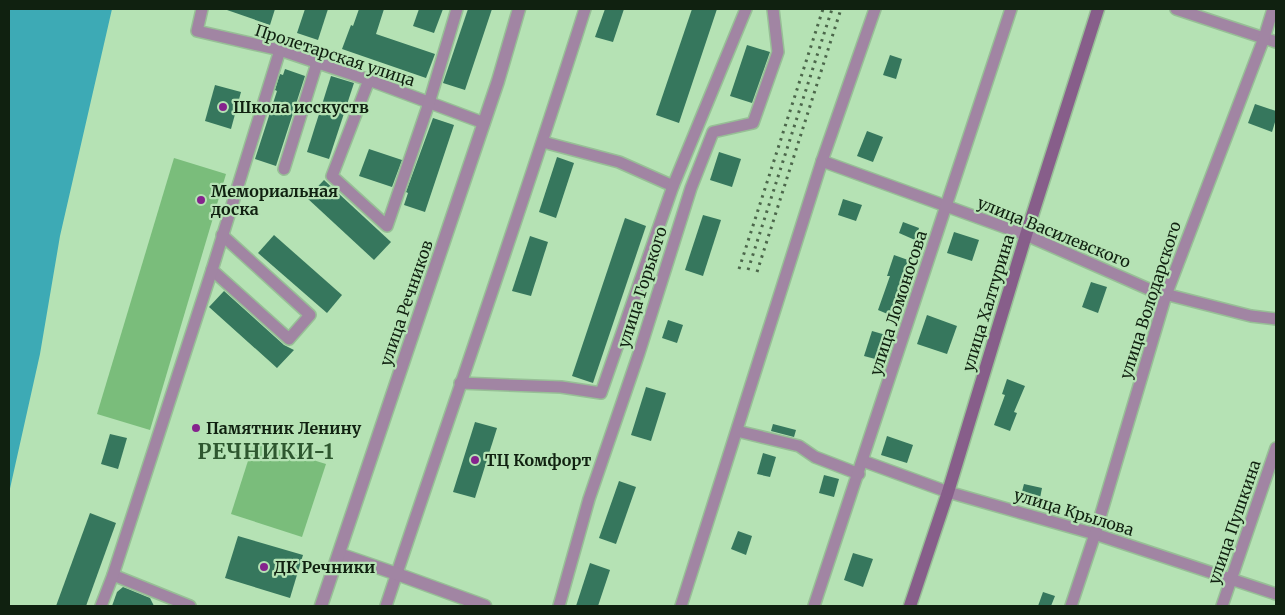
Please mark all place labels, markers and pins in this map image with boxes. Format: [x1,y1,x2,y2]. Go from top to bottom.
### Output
place label: Школа исскуств [233,97,369,117]
marker: Школа исскуств [217,101,229,113]
place label: Мемориальная доска [210,181,338,219]
marker: Мемориальная доска [195,194,207,206]
place label: Памятник Ленину [206,418,362,438]
marker: Памятник Ленину [190,422,202,434]
place label: ТЦ Комфорт [485,450,591,470]
marker: ТЦ Комфорт [469,454,481,466]
place label: ДК Речники [274,557,375,577]
marker: ДК Речники [258,561,270,573]

